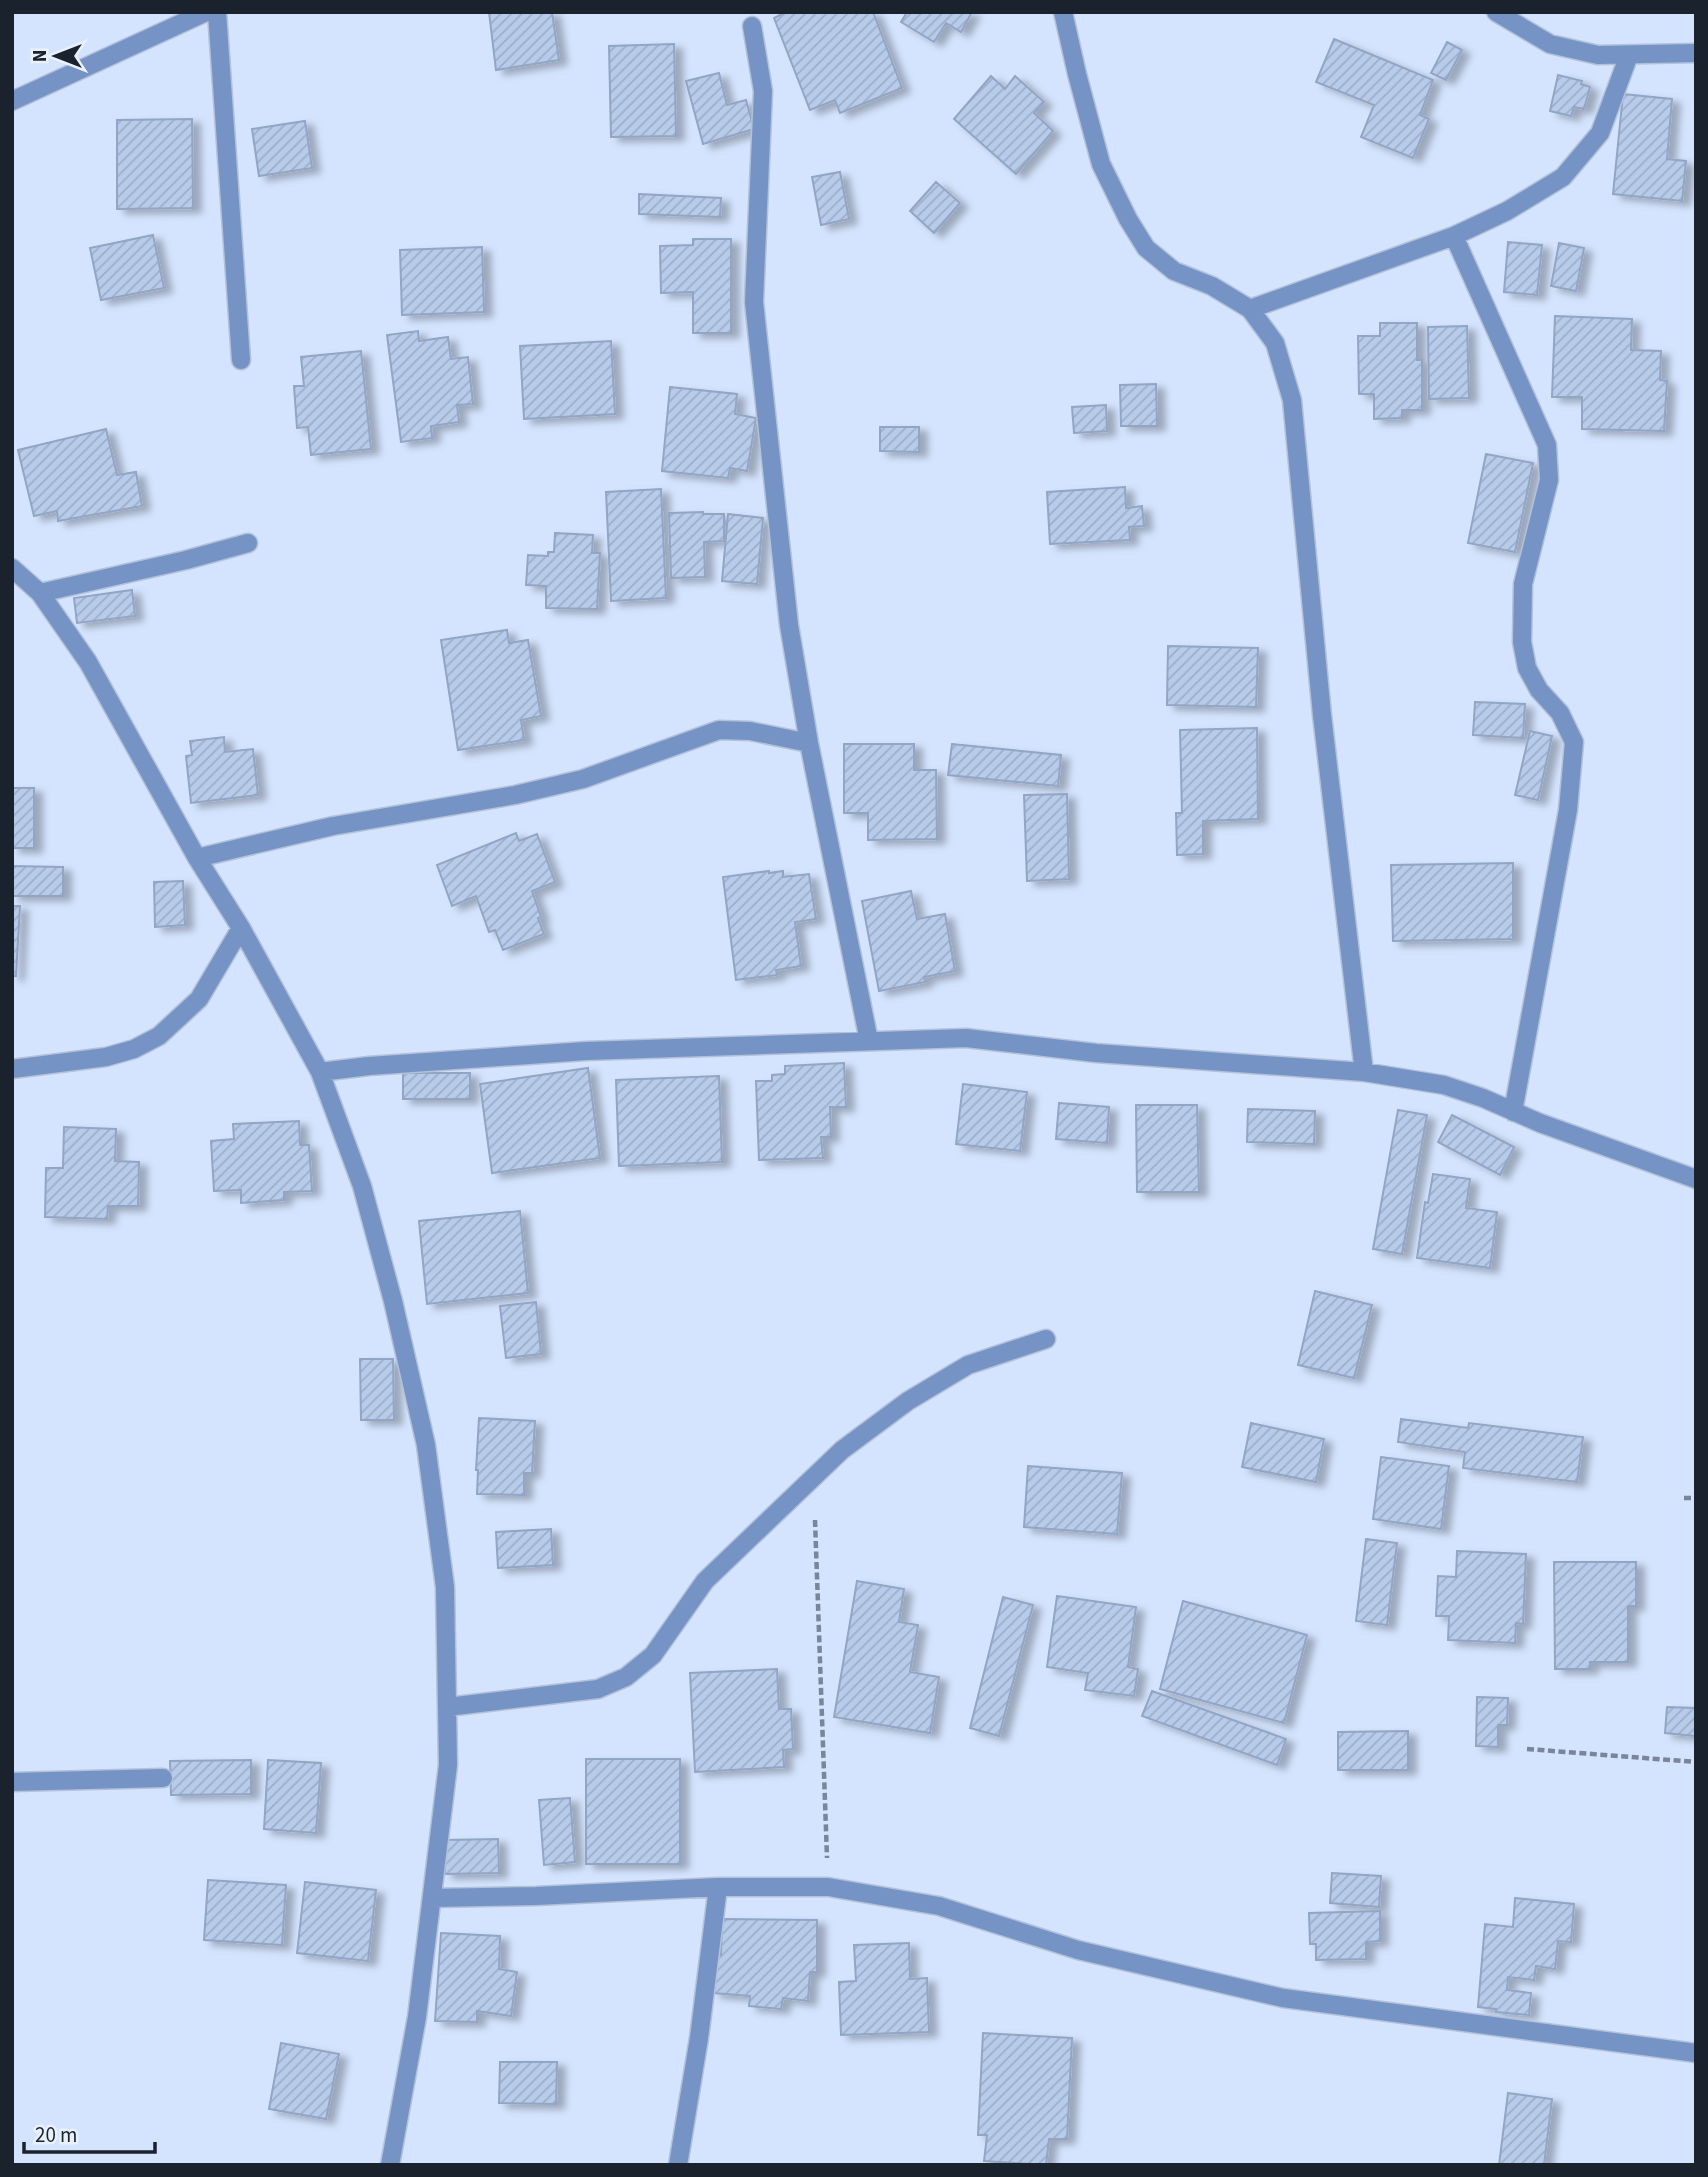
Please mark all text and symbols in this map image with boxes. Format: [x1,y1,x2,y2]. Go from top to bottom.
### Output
north arrow [21,21,91,91]
text: N [27,50,54,62]
scale bar [24,2110,156,2154]
text: 20 m [35,2120,77,2150]

